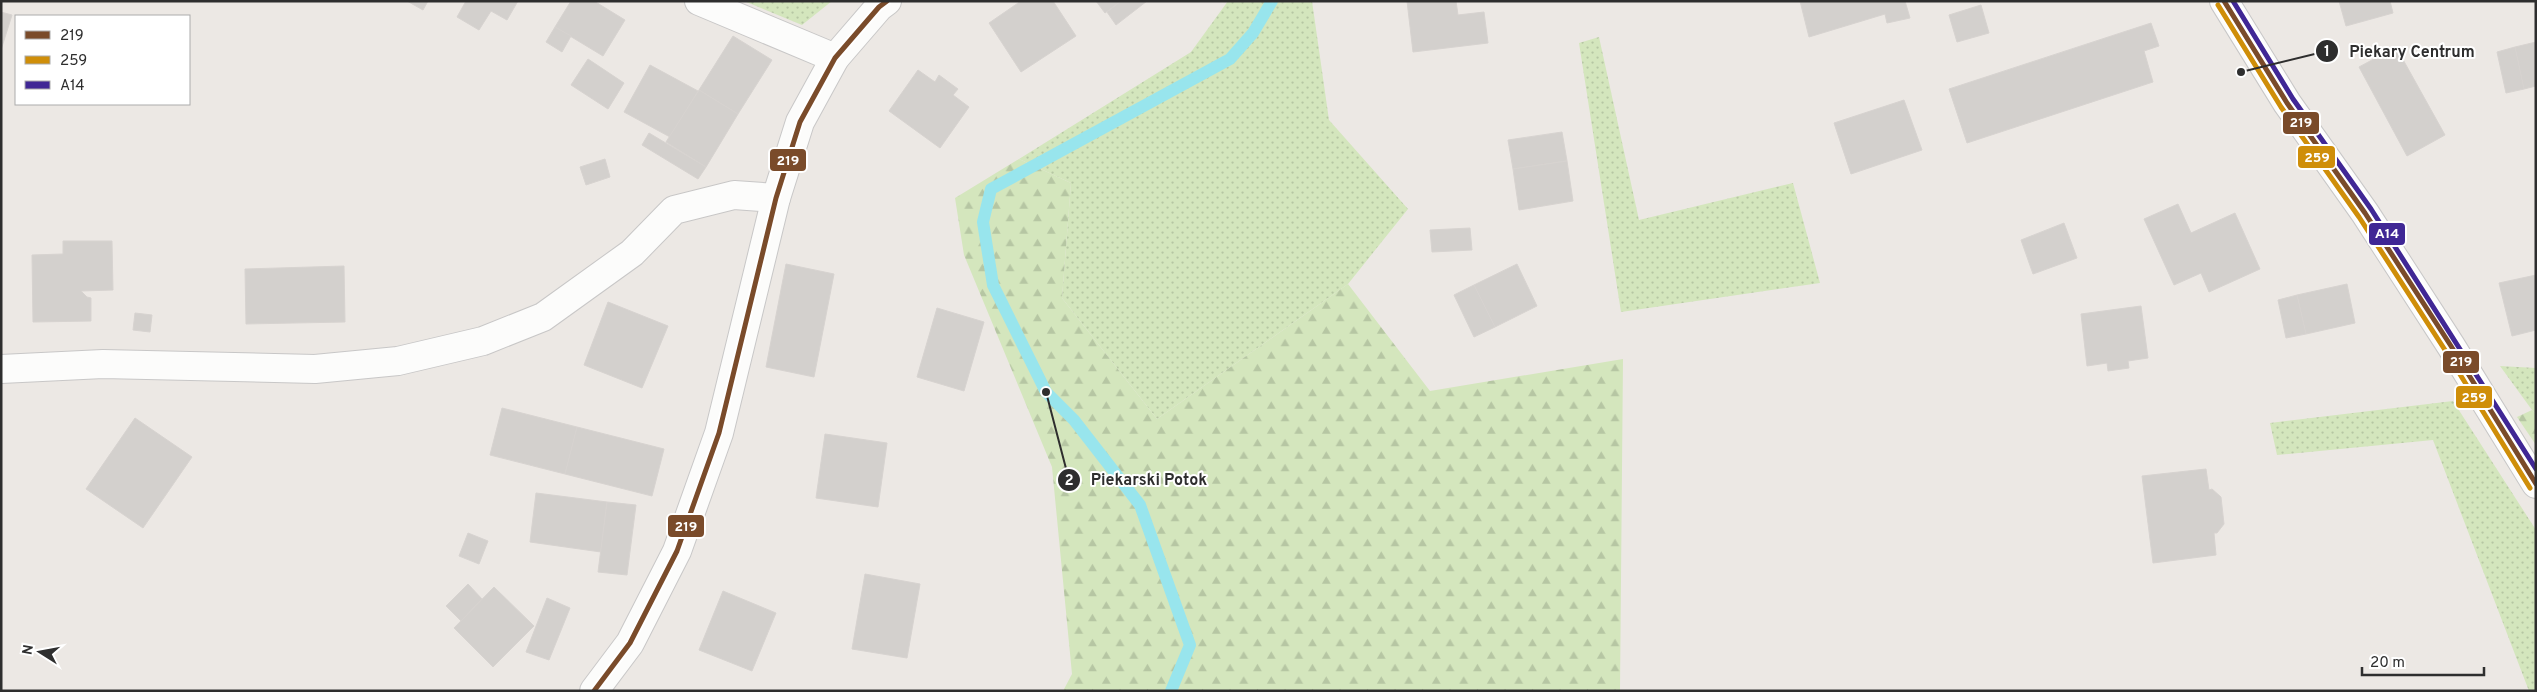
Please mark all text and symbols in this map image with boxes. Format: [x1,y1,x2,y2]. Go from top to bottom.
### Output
legend [15,15,190,105]
text: 219 [60,27,84,46]
callout: Piekary Centrum [2314,35,2485,66]
text: 1 [2324,43,2330,62]
text: Piekary Centrum [2349,43,2475,63]
text: 259 [60,52,87,71]
text: A14 [60,77,85,96]
line badge: 219 [2282,111,2320,135]
text: 219 [2290,115,2312,132]
line badge: 259 [2297,145,2336,169]
line badge: 219 [769,148,807,172]
text: 259 [2304,150,2330,167]
text: 219 [777,153,799,170]
line badge: A14 [2368,222,2406,246]
text: A14 [2375,226,2399,243]
line badge: 219 [2442,350,2480,374]
text: 219 [2450,354,2472,371]
line badge: 259 [2455,385,2493,409]
text: 259 [2461,390,2487,407]
callout: Piekarski Potok [1056,464,1217,495]
text: Piekarski Potok [1091,471,1207,491]
text: 2 [1064,472,1074,491]
line badge: 219 [667,514,705,538]
text: 219 [675,519,697,536]
north arrow [15,627,65,677]
text: N [19,643,38,656]
scale bar [2362,644,2484,676]
text: 20 m [2370,654,2405,673]

